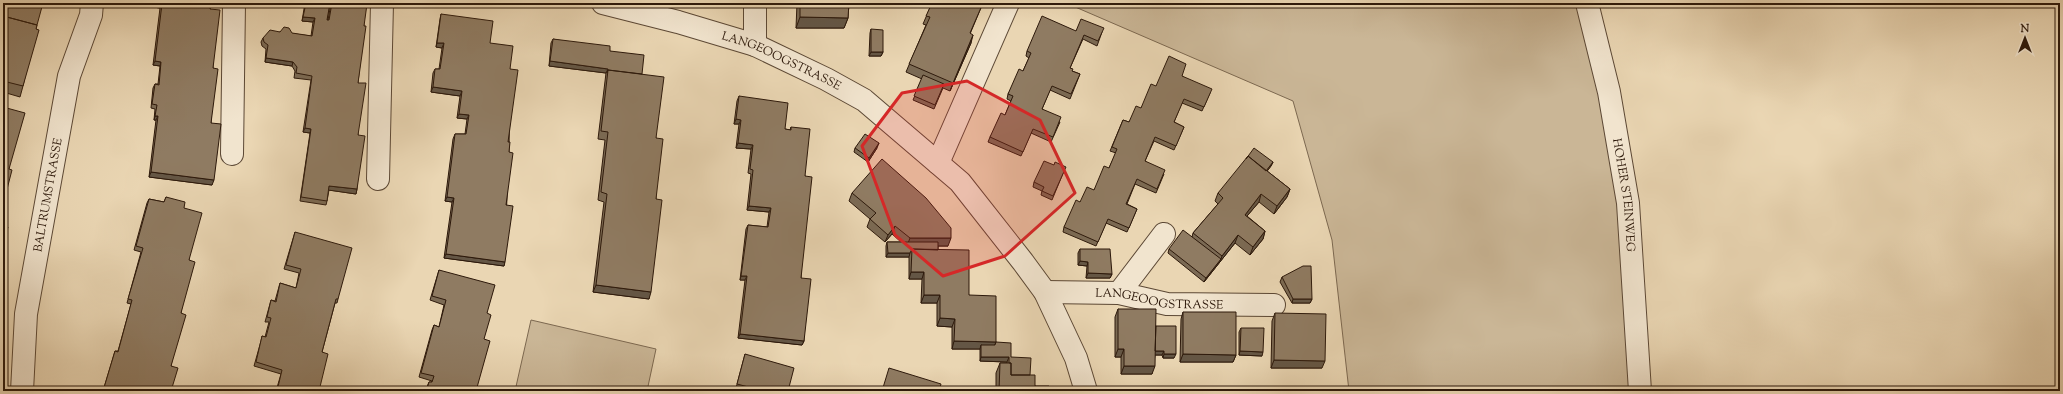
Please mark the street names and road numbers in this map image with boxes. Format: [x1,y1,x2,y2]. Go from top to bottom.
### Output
street label: LANGEOOGSTRASSE [719,27,845,96]
street label: BALTRUMSTRASSE [29,136,68,254]
street label: HOHER STEINWEG [1607,137,1639,253]
street label: LANGEOOGSTRASSE [1095,285,1224,315]

